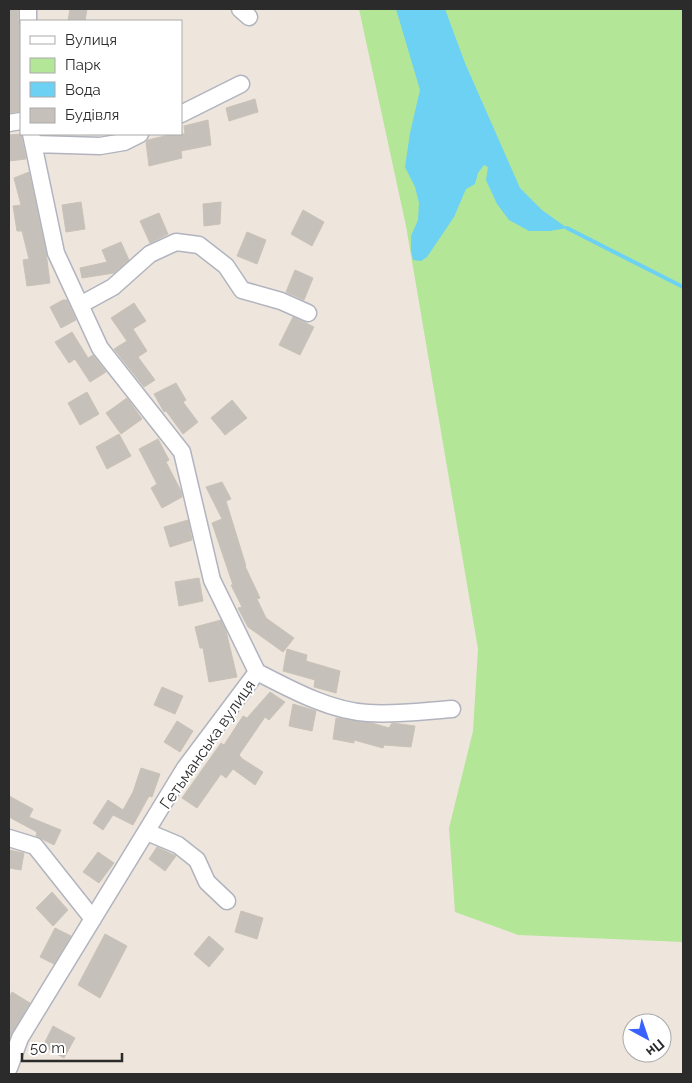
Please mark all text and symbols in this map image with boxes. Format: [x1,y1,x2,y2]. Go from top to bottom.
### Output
legend [20,20,182,135]
text: Вулиця [65,31,117,49]
text: Парк [65,56,101,74]
text: Вода [65,81,101,99]
text: Будівля [65,106,119,124]
street label: Гетьманська вулиця [156,676,259,813]
north arrow [622,1013,672,1063]
scale bar [22,1030,122,1062]
text: Пн [643,1036,668,1060]
text: 50 m [30,1039,65,1057]

